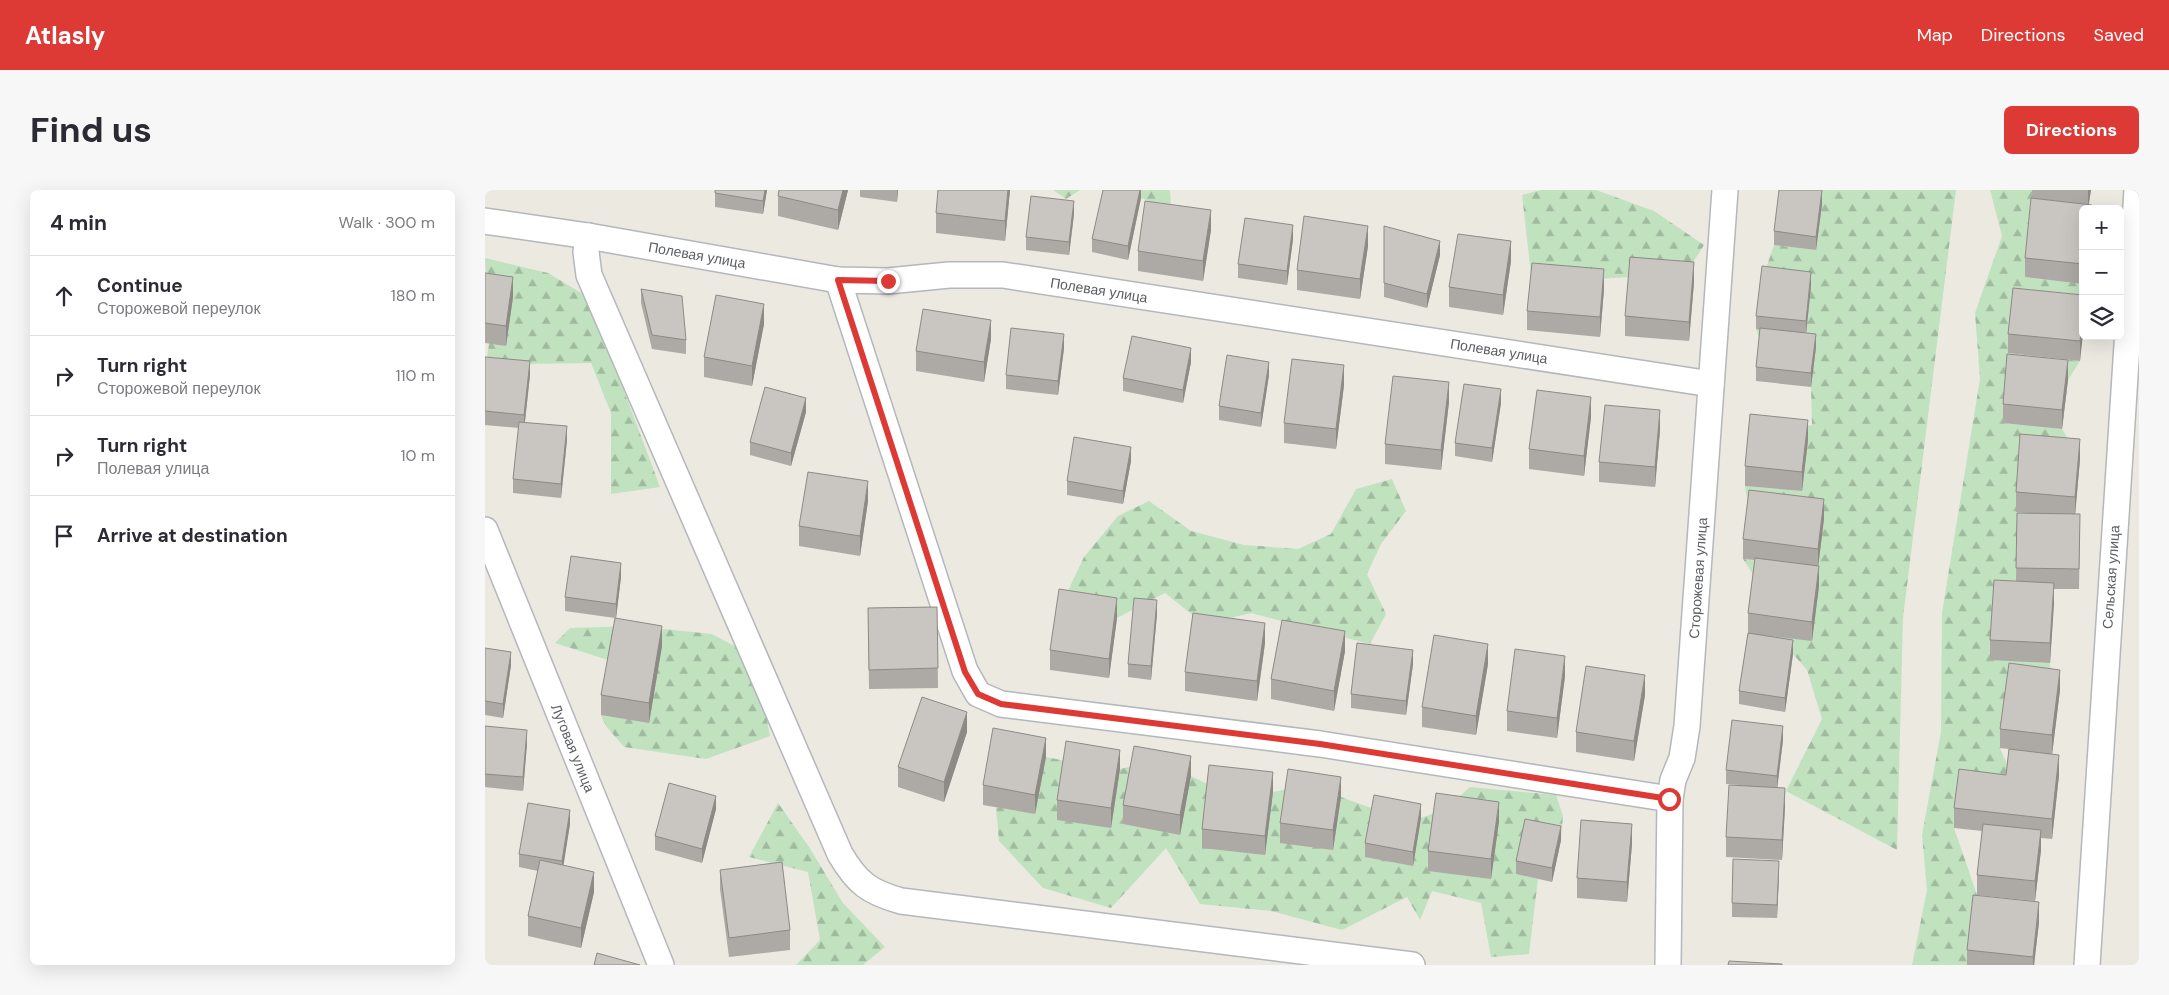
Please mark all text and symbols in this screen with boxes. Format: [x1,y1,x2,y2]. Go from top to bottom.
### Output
text: Atlasly [25,20,105,51]
text: Map [1917,23,1953,47]
text: Directions [1981,23,2066,47]
text: Saved [2094,23,2144,47]
button: Directions [2004,106,2139,154]
text: Find us [30,107,152,153]
map controls [2079,205,2124,340]
button: + [2079,205,2124,250]
text: 4 min [50,209,107,237]
text: Walk · 300 m [338,212,435,233]
street label: Полевая улица [647,238,747,272]
button: − [2079,250,2124,295]
route end [877,270,900,293]
text: Continue [97,273,183,298]
street label: Полевая улица [1049,273,1149,307]
icon: ahead [50,282,78,310]
text: 180 m [391,285,435,306]
button: layers [2079,295,2124,340]
text: Сторожевой переулок [97,298,260,319]
street label: Полевая улица [1449,334,1549,368]
text: Turn right [97,353,187,378]
icon: right [50,362,78,390]
text: 110 m [396,365,435,386]
text: Сторожевой переулок [97,378,260,399]
text: Turn right [97,433,187,458]
icon: right [50,442,78,470]
text: 10 m [401,445,435,466]
text: Полевая улица [97,458,209,479]
street label: Сторожевая улица [1685,517,1711,639]
icon: arrive [50,522,78,550]
text: Arrive at destination [97,523,288,548]
street label: Сельская улица [2098,524,2124,629]
street label: Луговая улица [547,701,599,795]
route start [1658,788,1681,811]

